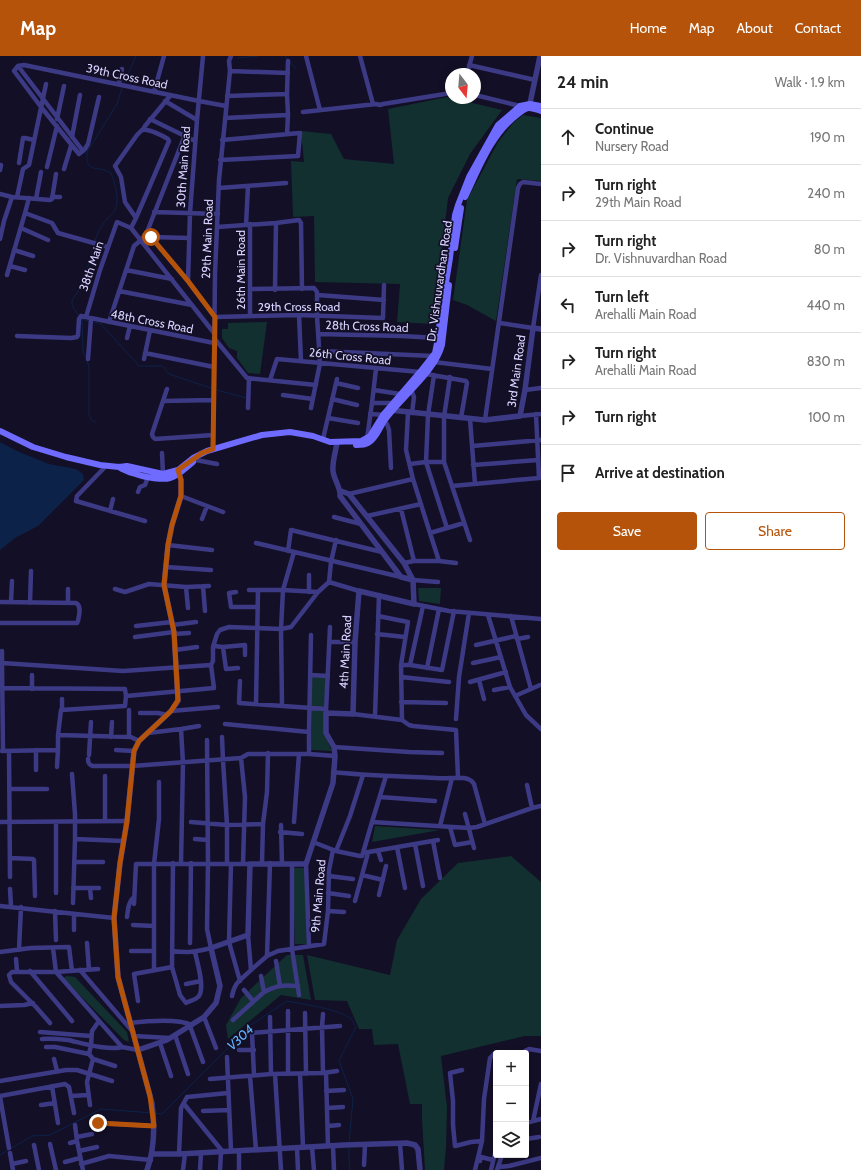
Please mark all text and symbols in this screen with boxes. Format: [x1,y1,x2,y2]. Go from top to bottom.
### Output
text: Map [20,17,56,40]
text: Home [630,19,667,37]
text: Map [689,19,714,37]
text: About [736,19,773,37]
text: Contact [795,19,841,37]
street label: 39th Cross Road [85,60,169,92]
north arrow [445,68,481,104]
text: 24 min [557,72,609,92]
text: Walk · 1.9 km [775,74,845,90]
text: Continue [595,120,654,138]
street label: 30th Main Road [173,126,193,208]
icon: ahead [557,126,579,148]
text: 190 m [810,129,845,145]
text: Nursery Road [595,138,669,154]
text: Turn right [595,176,656,194]
icon: right [557,182,579,204]
text: 240 m [807,185,845,201]
text: 29th Main Road [595,194,681,210]
street label: 29th Main Road [198,199,216,279]
street label: Dr. Vishnuvardhan Road [423,220,455,342]
route start [142,228,160,246]
street label: 26th Main Road [233,230,248,310]
text: Turn right [595,232,656,250]
icon: right [557,238,579,260]
street label: 38th Main [75,239,107,293]
text: 80 m [814,241,845,257]
text: Dr. Vishnuvardhan Road [595,250,727,266]
text: Turn left [595,288,649,306]
icon: left [557,294,579,316]
text: 440 m [807,297,845,313]
street label: 29th Cross Road [258,299,340,314]
street label: 48th Cross Road [110,306,194,336]
text: Arehalli Main Road [595,306,697,322]
street label: 28th Cross Road [325,317,409,335]
street label: 3rd Main Road [503,334,529,408]
street label: 26th Cross Road [308,344,392,368]
text: Turn right [595,344,656,362]
icon: right [557,350,579,372]
text: 830 m [807,353,845,369]
text: Arehalli Main Road [595,362,697,378]
icon: right [557,406,579,428]
text: Turn right [595,408,656,426]
text: 100 m [808,409,845,425]
icon: arrive [557,462,579,484]
text: Arrive at destination [595,464,725,482]
button: Save [557,512,697,550]
button: Share [705,512,845,550]
street label: 4th Main Road [336,615,354,689]
street label: 9th Main Road [307,859,329,933]
water label: V304 [223,1021,257,1053]
map controls [493,1050,529,1158]
button: + [493,1050,529,1086]
button: − [493,1086,529,1122]
route end [89,1114,107,1132]
button: layers [493,1122,529,1158]

